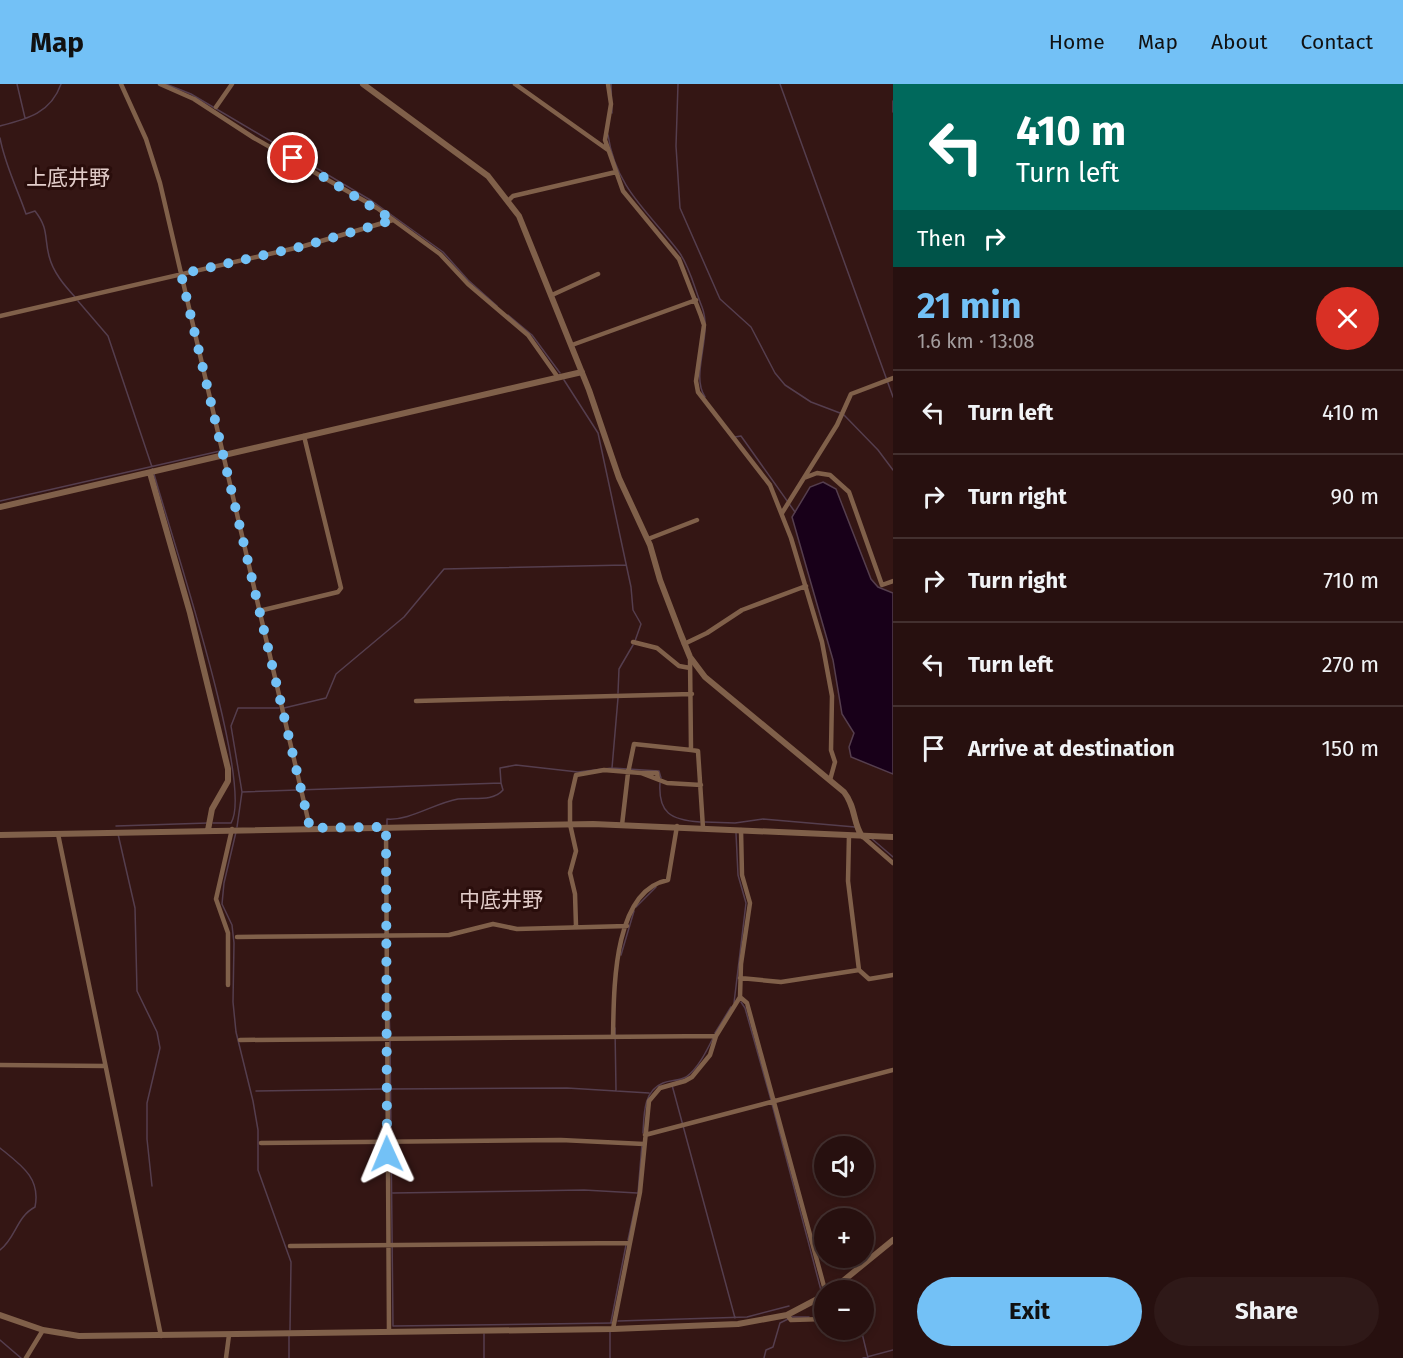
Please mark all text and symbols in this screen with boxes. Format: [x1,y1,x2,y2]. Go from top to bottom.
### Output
text: Map [30,26,84,59]
text: Home [1049,29,1105,55]
text: Map [1138,29,1178,55]
text: About [1211,29,1268,55]
text: Contact [1301,29,1373,55]
text: 410 m [1016,106,1126,156]
icon: left [917,108,995,186]
pin [267,132,318,183]
icon: arrive [276,141,309,174]
text: Turn left [1016,157,1119,189]
district label: 上底井野 [26,165,110,191]
icon: right [978,222,1011,255]
text: Then [917,225,966,252]
text: 21 min [917,284,1021,328]
button: close [1316,287,1379,350]
text: 1.6 km · 13:08 [917,329,1035,353]
icon: left [917,396,950,429]
text: Turn left [968,399,1053,426]
text: 410 m [1322,399,1379,426]
icon: right [917,480,950,513]
text: Turn right [968,483,1067,510]
text: 90 m [1330,483,1379,510]
icon: right [917,564,950,597]
text: Turn right [968,567,1067,594]
text: 710 m [1323,567,1379,594]
icon: left [917,648,950,681]
text: Turn left [968,651,1053,678]
text: 270 m [1322,651,1379,678]
icon: arrive [917,732,950,765]
text: Arrive at destination [968,735,1175,762]
text: 150 m [1321,735,1379,762]
district label: 中底井野 [459,887,543,913]
position arrow [355,1122,419,1186]
map controls [814,1136,874,1340]
button: sound [814,1136,874,1196]
button: + [814,1208,874,1268]
button: Exit [917,1277,1142,1346]
button: Share [1154,1277,1379,1346]
button: − [814,1280,874,1340]

